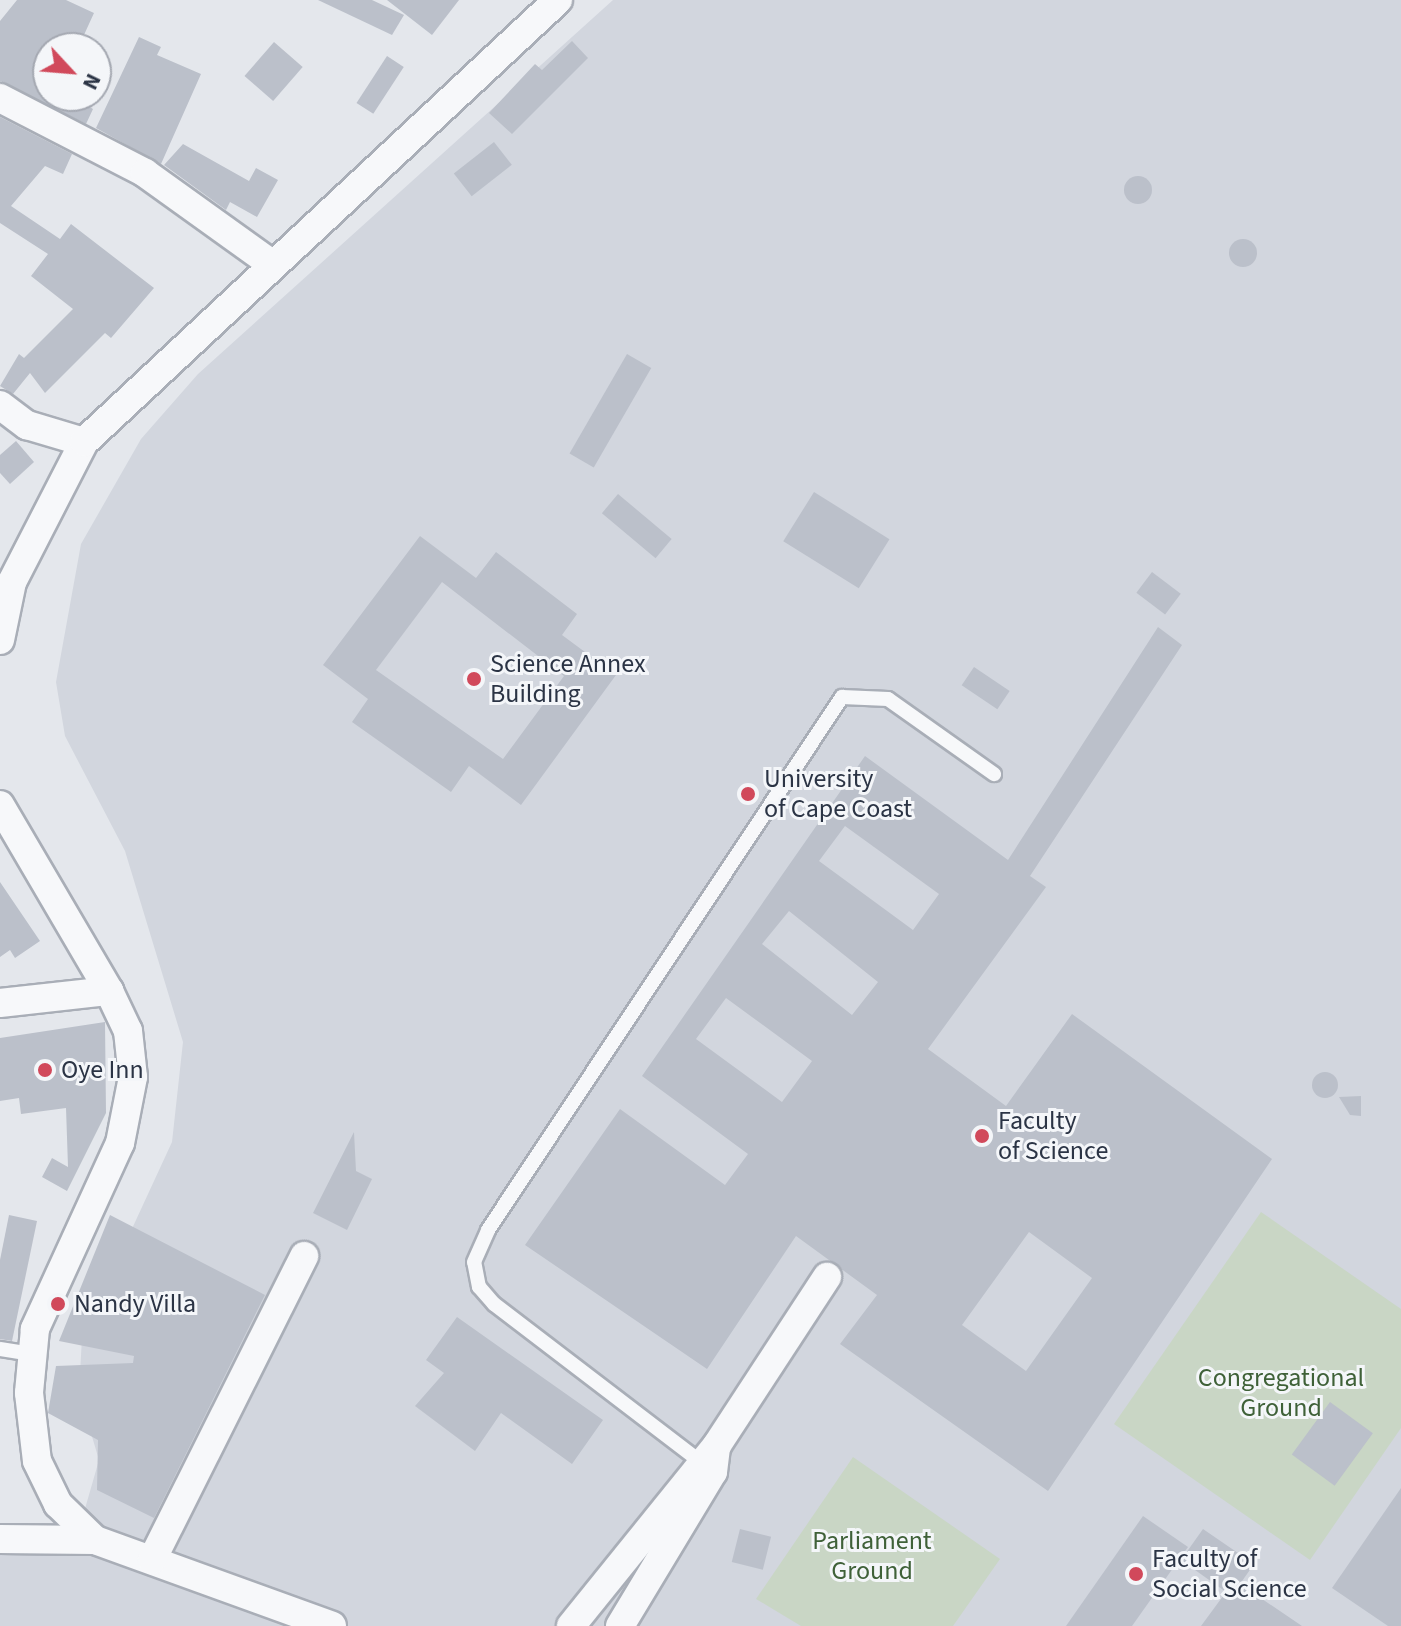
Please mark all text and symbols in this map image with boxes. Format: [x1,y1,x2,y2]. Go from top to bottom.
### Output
north arrow [32,32,112,112]
text: N [74,68,109,95]
place label: Science Annex Building [490,648,646,710]
marker: Science Annex Building [465,670,483,688]
place label: University of Cape Coast [764,763,912,824]
marker: University of Cape Coast [739,785,757,803]
place label: Oye Inn [61,1054,144,1086]
marker: Oye Inn [36,1061,54,1079]
place label: Faculty of Science [998,1105,1108,1166]
marker: Faculty of Science [973,1127,991,1145]
place label: Nandy Villa [74,1288,196,1320]
marker: Nandy Villa [49,1295,67,1313]
park label: Congregational Ground [1198,1362,1364,1424]
park label: Parliament Ground [812,1525,932,1586]
place label: Faculty of Social Science [1152,1543,1307,1604]
marker: Faculty of Social Science [1127,1565,1145,1583]

